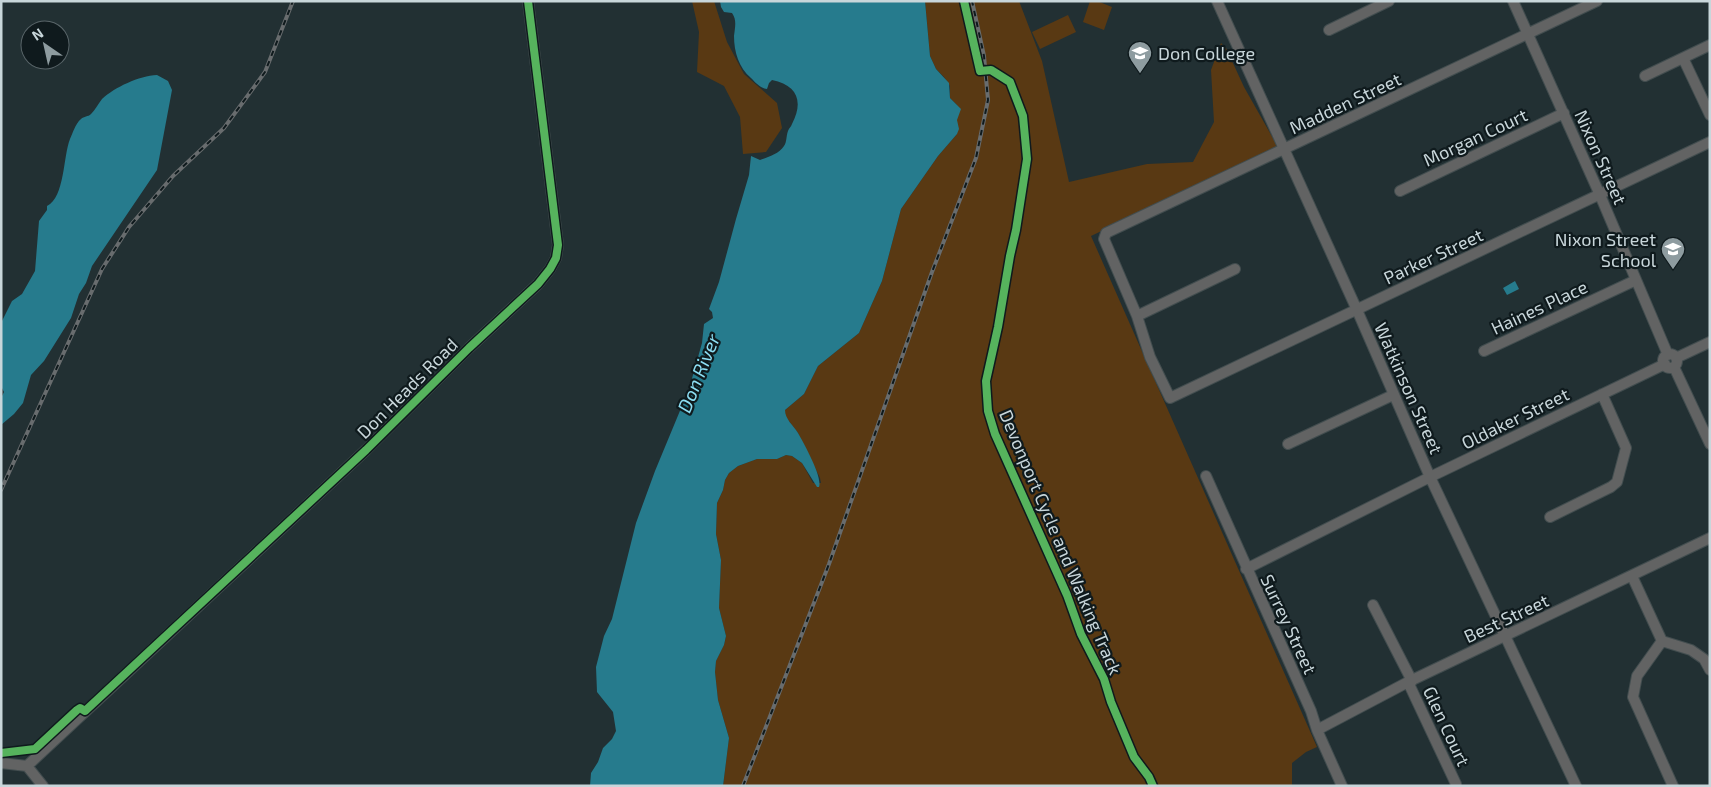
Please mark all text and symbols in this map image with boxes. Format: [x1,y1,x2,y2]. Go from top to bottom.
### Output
north arrow [20,20,70,70]
text: N [29,24,46,44]
school or university icon: Don College [1127,40,1153,74]
place label: Don College [1158,42,1255,64]
street label: Madden Street [1286,68,1404,138]
street label: Morgan Court [1419,103,1531,171]
street label: Nixon Street [1570,106,1632,208]
street label: Parker Street [1380,223,1486,289]
place label: Nixon Street School [1555,228,1657,271]
school or university icon: Nixon Street School [1660,236,1686,270]
street label: Haines Place [1487,275,1591,339]
street label: Watkinson Street [1370,319,1448,457]
water label: Don River [672,330,724,416]
street label: Don Heads Road [352,333,462,443]
street label: Oldaker Street [1458,382,1573,454]
street label: Devonport Cycle and Walking Track [995,406,1127,678]
street label: Surrey Street [1256,571,1322,677]
street label: Best Street [1460,589,1552,647]
street label: Glen Court [1419,683,1475,770]

